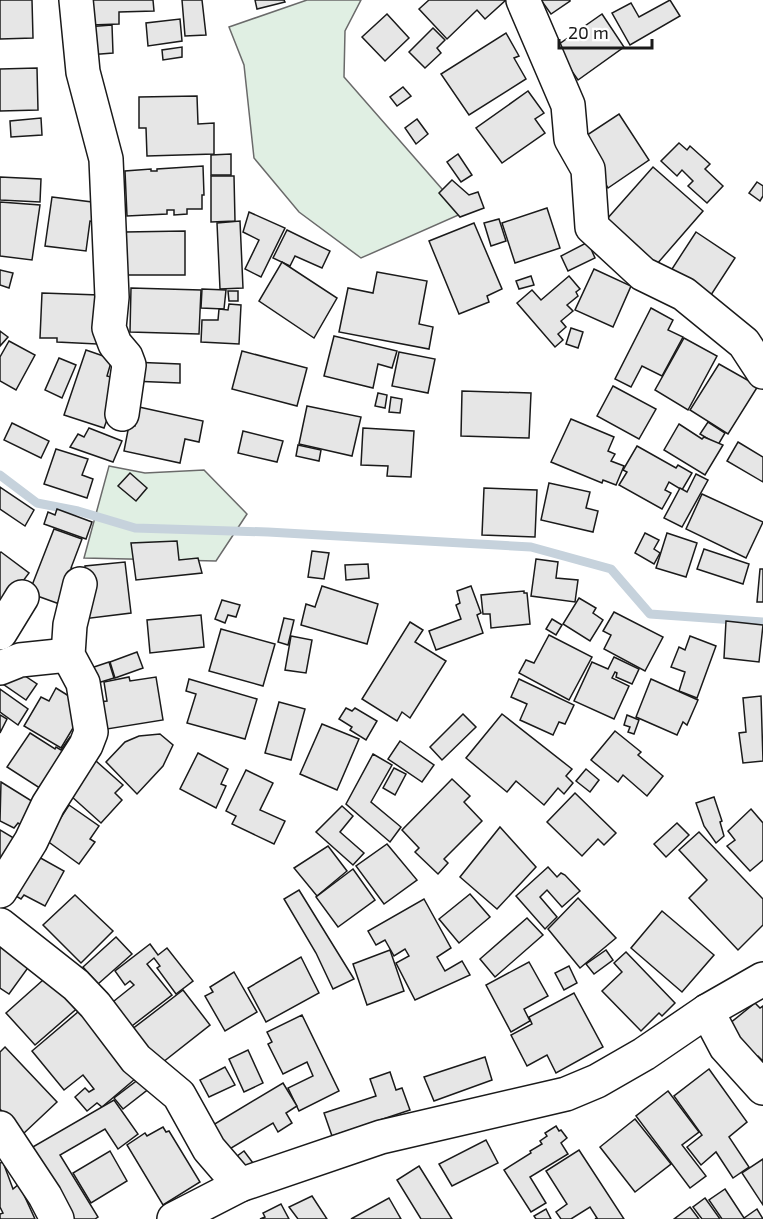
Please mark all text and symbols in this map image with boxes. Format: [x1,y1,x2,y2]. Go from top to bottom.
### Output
scale bar [559,12,652,50]
text: 20 m [568,21,609,43]

